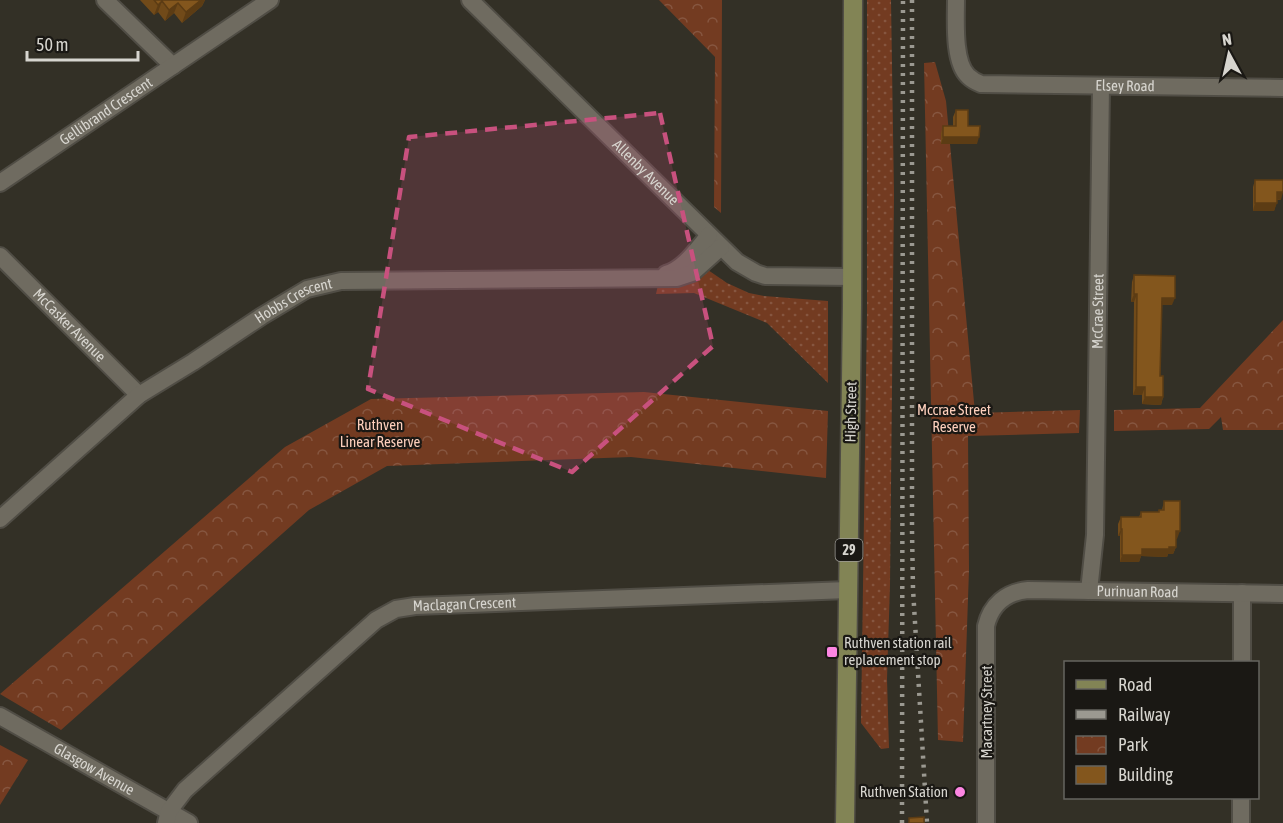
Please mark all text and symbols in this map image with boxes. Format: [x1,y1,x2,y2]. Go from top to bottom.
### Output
scale bar [27,24,138,62]
north arrow [1199,24,1259,84]
text: N [1221,30,1233,49]
text: 50 m [36,34,68,55]
street label: Gellibrand Crescent [56,73,155,148]
street label: Elsey Road [1095,77,1155,94]
street label: Allenby Avenue [609,136,683,208]
street label: Hobbs Crescent [251,274,334,326]
street label: McCrae Street [1088,274,1106,349]
street label: McCasker Avenue [30,285,110,365]
street label: High Street [841,381,860,443]
park label: Mccrae Street Reserve [917,401,991,435]
park label: Ruthven Linear Reserve [340,416,420,450]
road number: 29 [836,539,862,561]
street label: Purinuan Road [1096,582,1179,600]
street label: Maclagan Crescent [412,593,516,614]
place label: Ruthven station rail replacement stop [844,634,952,668]
marker: Ruthven station rail replacement stop [825,645,839,659]
legend [1064,661,1259,799]
street label: Macartney Street [978,665,995,759]
text: Road [1118,674,1152,695]
text: Railway [1118,704,1170,725]
text: Park [1118,734,1148,755]
street label: Glasgow Avenue [51,739,138,798]
text: Building [1118,764,1173,785]
place label: Ruthven Station [860,783,948,800]
marker: Ruthven Station [953,785,967,799]

